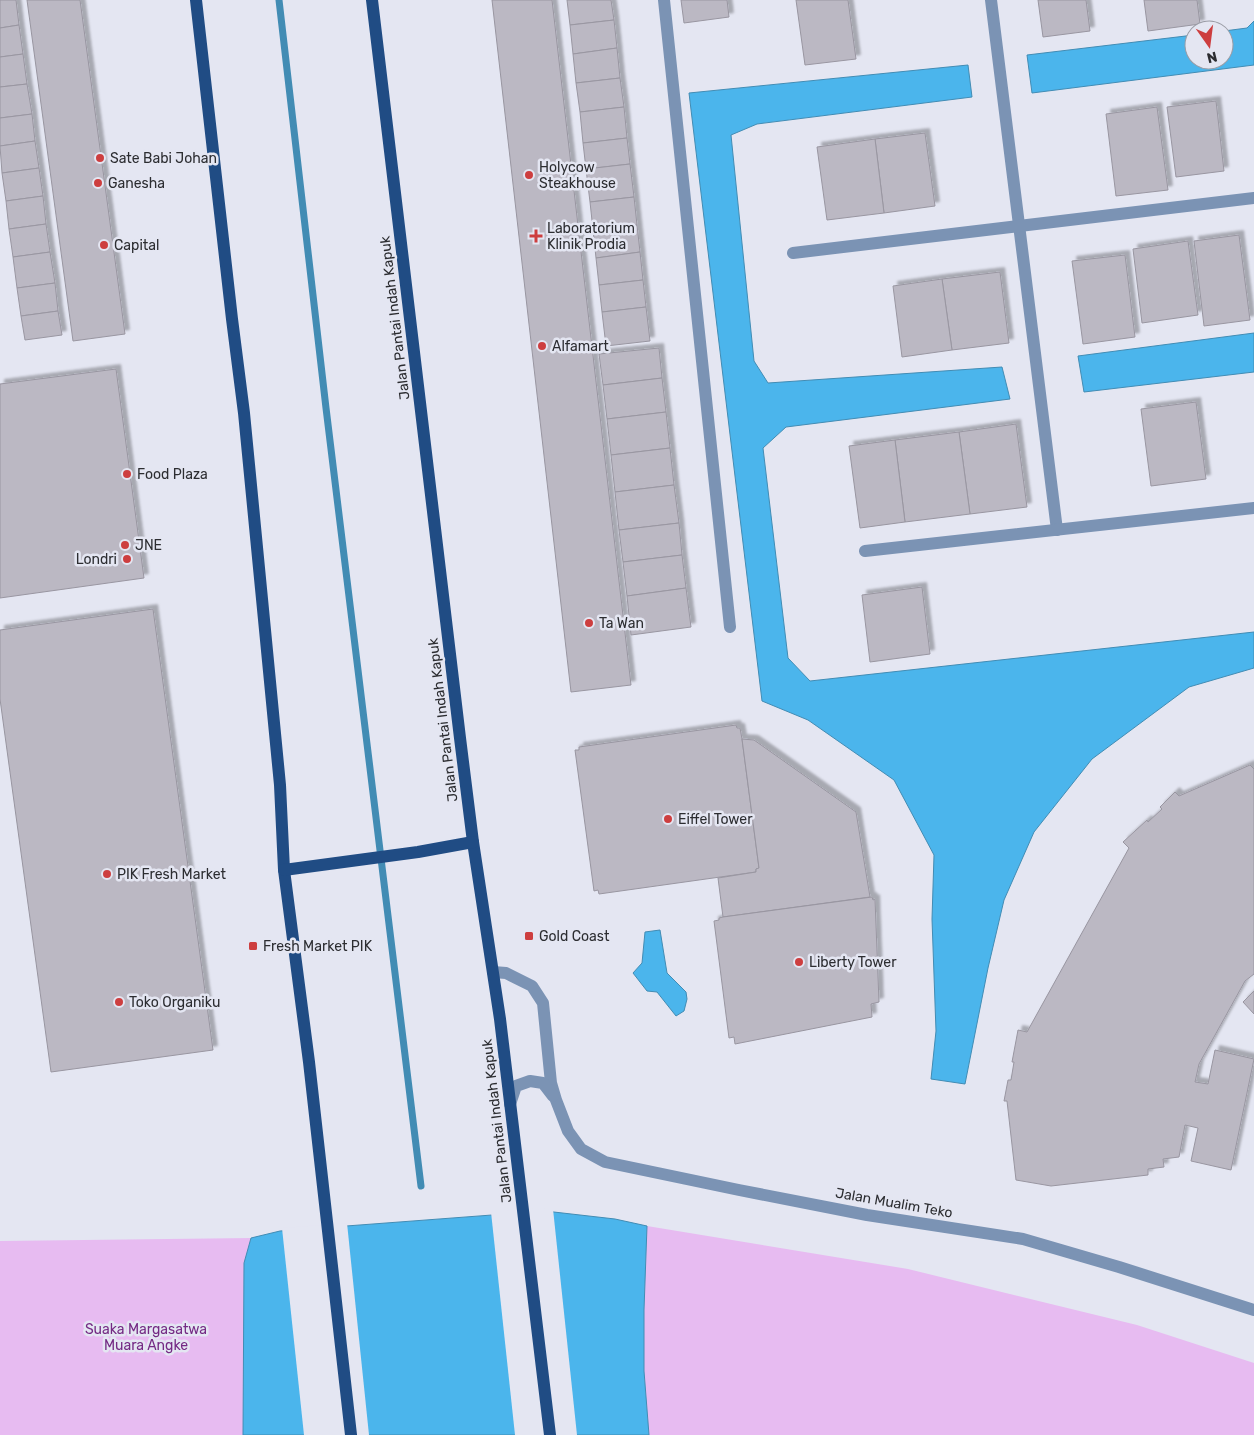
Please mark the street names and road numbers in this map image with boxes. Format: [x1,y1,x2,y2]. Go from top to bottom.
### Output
street label: Jalan Pantai Indah Kapuk [376,234,413,401]
street label: Jalan Pantai Indah Kapuk [424,636,461,803]
street label: Jalan Pantai Indah Kapuk [478,1037,515,1204]
street label: Jalan Mualim Teko [834,1184,954,1222]

